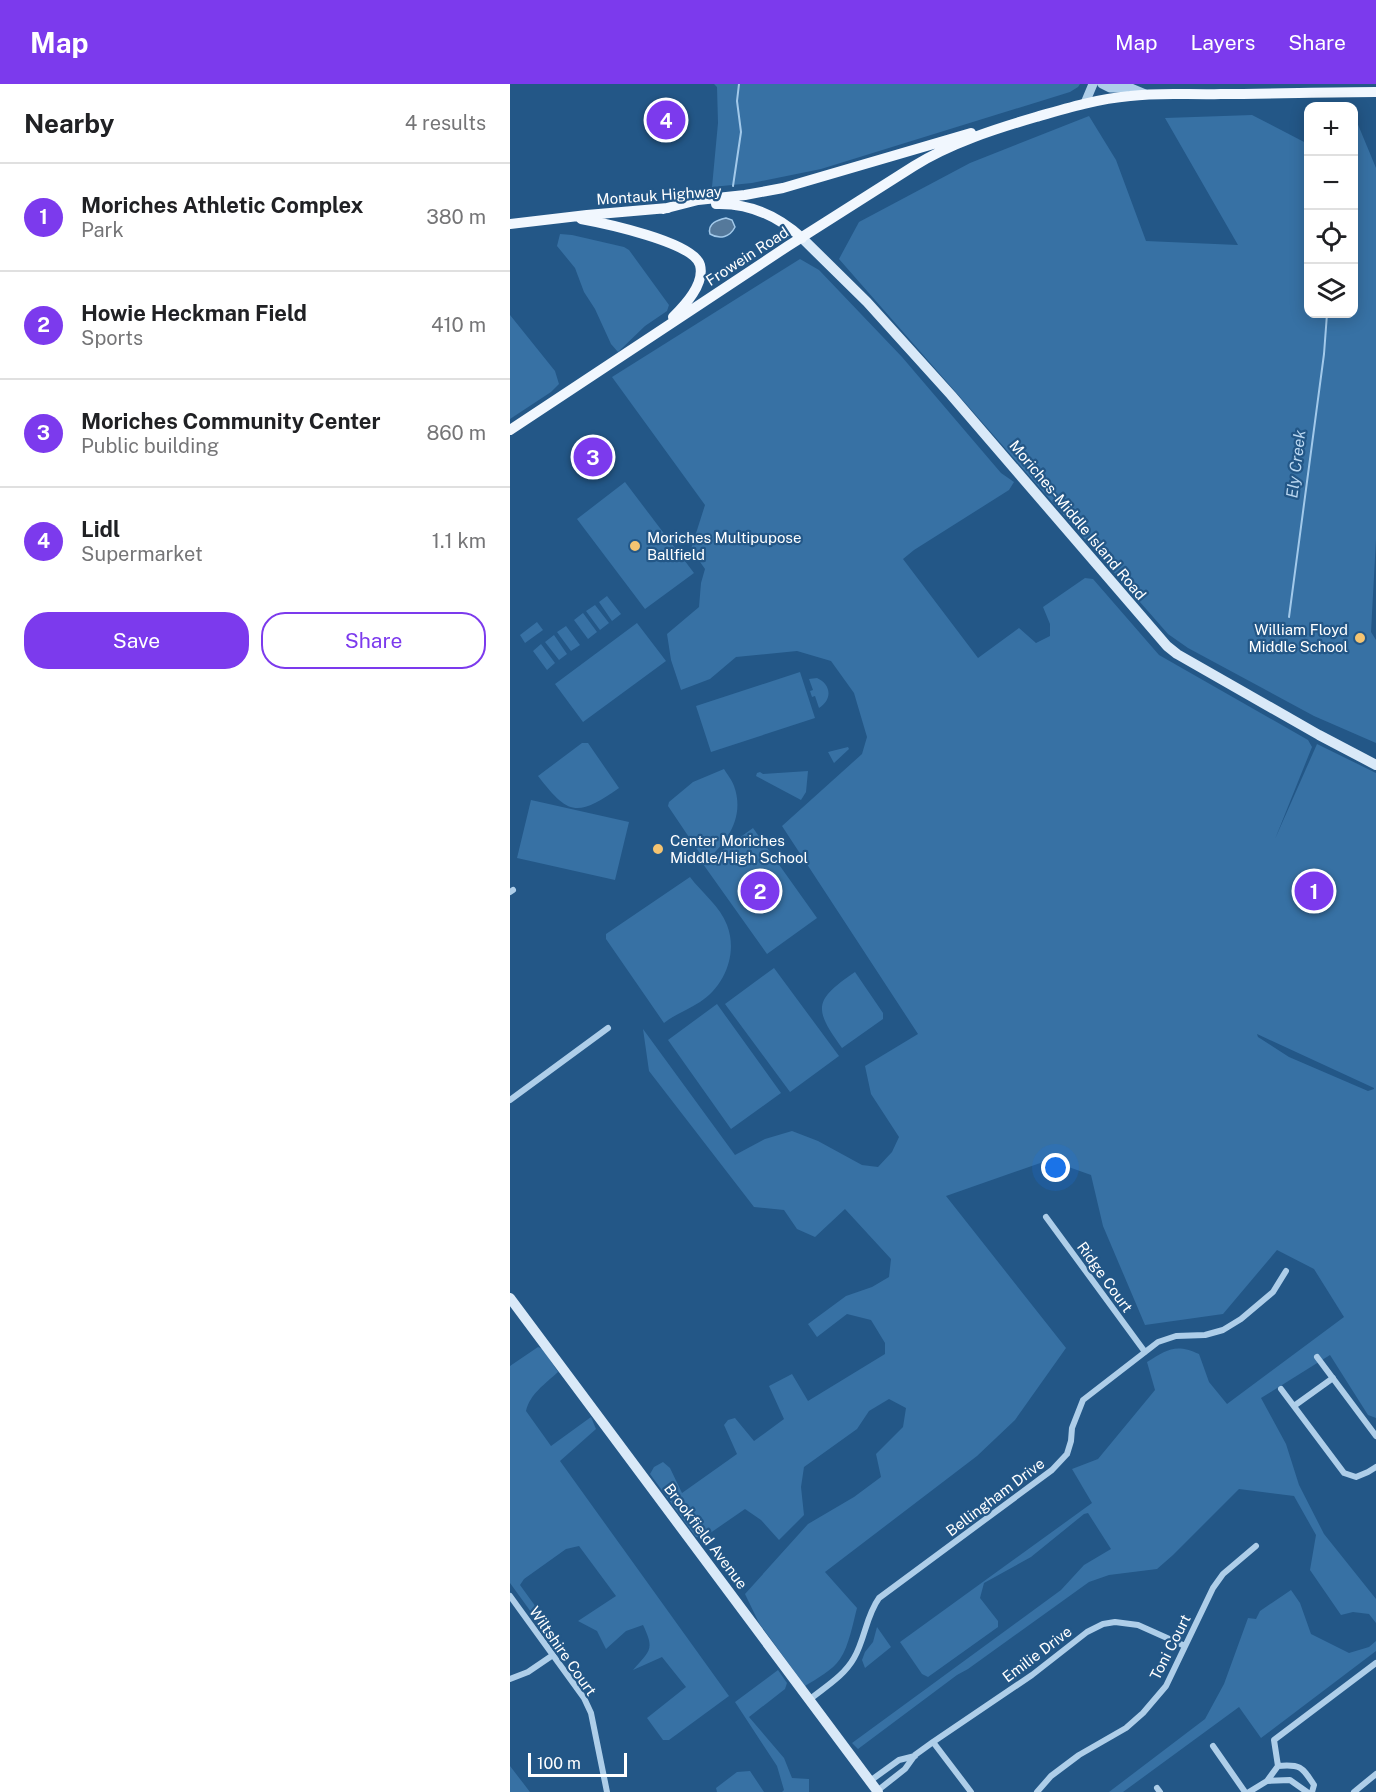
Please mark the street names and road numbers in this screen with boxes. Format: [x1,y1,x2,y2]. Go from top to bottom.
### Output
street label: Montauk Highway [596,182,722,208]
street label: Frowein Road [703,223,791,289]
street label: Moriches-Middle Island Road [1006,437,1150,603]
street label: Ridge Court [1074,1238,1136,1316]
street label: Bellingham Drive [943,1455,1047,1539]
street label: Brookfield Avenue [661,1480,751,1592]
street label: Wiltshire Court [526,1603,600,1699]
street label: Toni Court [1146,1611,1194,1683]
street label: Emilie Drive [999,1623,1075,1685]

